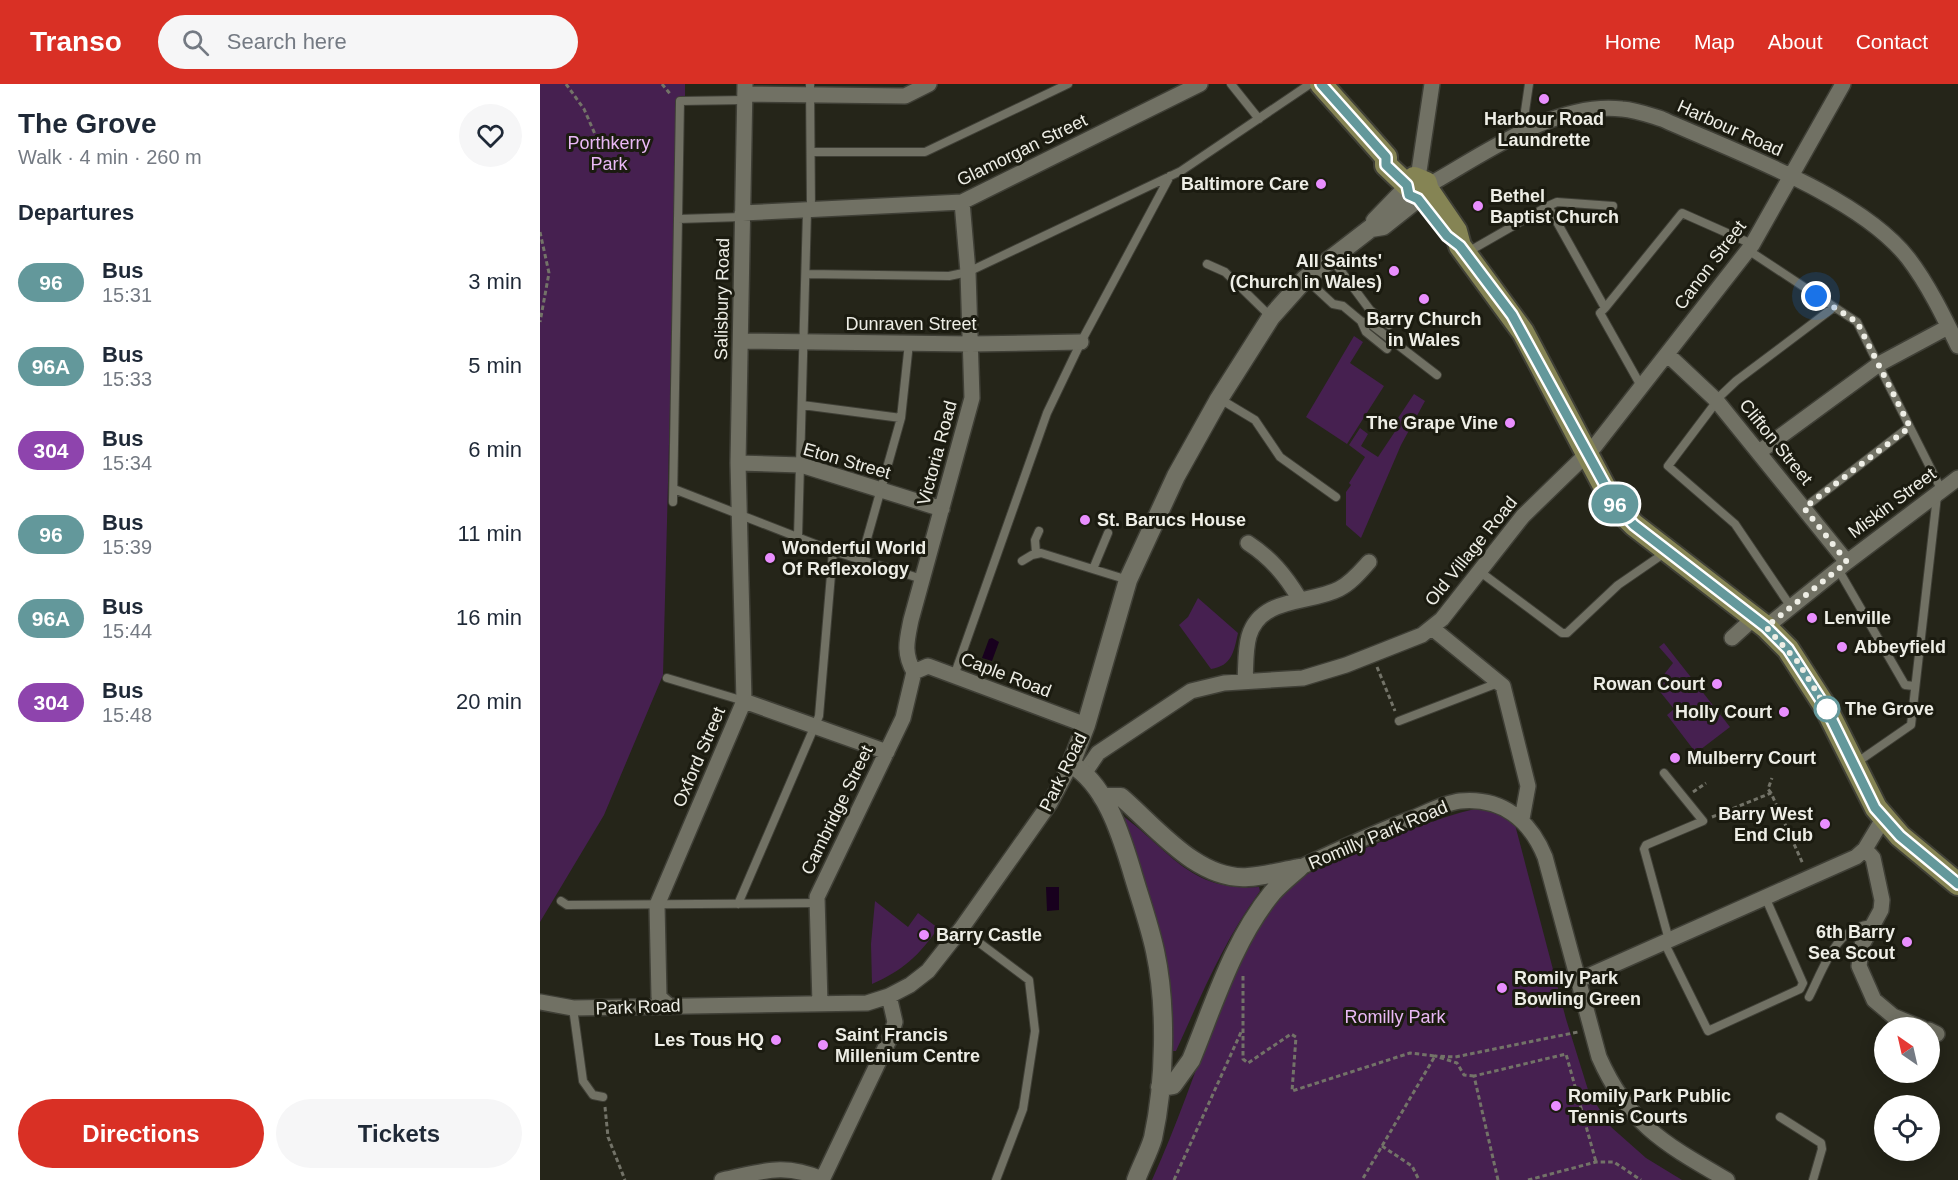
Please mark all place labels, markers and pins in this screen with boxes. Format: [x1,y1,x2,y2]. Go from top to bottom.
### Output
marker: Harbour Road Laundrette [1537,92,1551,106]
place label: Harbour Road Laundrette [1484,109,1604,150]
place label: Baltimore Care [1181,174,1309,194]
marker: Baltimore Care [1314,177,1328,191]
place label: Bethel Baptist Church [1490,186,1619,227]
marker: Bethel Baptist Church [1471,199,1485,213]
place label: All Saints' (Church in Wales) [1230,251,1382,292]
marker: All Saints' (Church in Wales) [1387,264,1401,278]
marker: Barry Church in Wales [1417,292,1431,306]
place label: Barry Church in Wales [1366,309,1482,350]
place label: The Grape Vine [1366,413,1498,433]
marker: The Grape Vine [1503,416,1517,430]
place label: St. Barucs House [1097,510,1246,530]
marker: St. Barucs House [1078,513,1092,527]
place label: Wonderful World Of Reflexology [782,538,926,579]
marker: Wonderful World Of Reflexology [763,551,777,565]
place label: Lenville [1824,608,1891,628]
marker: Lenville [1805,611,1819,625]
place label: Abbeyfield [1854,637,1946,657]
marker: Abbeyfield [1835,640,1849,654]
place label: Rowan Court [1593,674,1705,694]
marker: Rowan Court [1710,677,1724,691]
marker: The Grove [1814,696,1840,722]
place label: The Grove [1845,699,1934,719]
place label: Holly Court [1675,702,1772,722]
marker: Holly Court [1777,705,1791,719]
place label: Mulberry Court [1687,748,1816,768]
marker: Mulberry Court [1668,751,1682,765]
place label: Barry West End Club [1718,804,1813,845]
marker: Barry West End Club [1818,817,1832,831]
place label: 6th Barry Sea Scout [1808,922,1895,963]
place label: Barry Castle [936,925,1042,945]
marker: Barry Castle [917,928,931,942]
marker: 6th Barry Sea Scout [1900,935,1914,949]
place label: Romily Park Bowling Green [1514,968,1641,1009]
marker: Romily Park Bowling Green [1495,981,1509,995]
place label: Saint Francis Millenium Centre [835,1025,980,1066]
place label: Les Tous HQ [654,1030,764,1050]
marker: Les Tous HQ [769,1033,783,1047]
marker: Saint Francis Millenium Centre [816,1038,830,1052]
place label: Romily Park Public Tennis Courts [1568,1086,1731,1127]
marker: Romily Park Public Tennis Courts [1549,1099,1563,1113]

